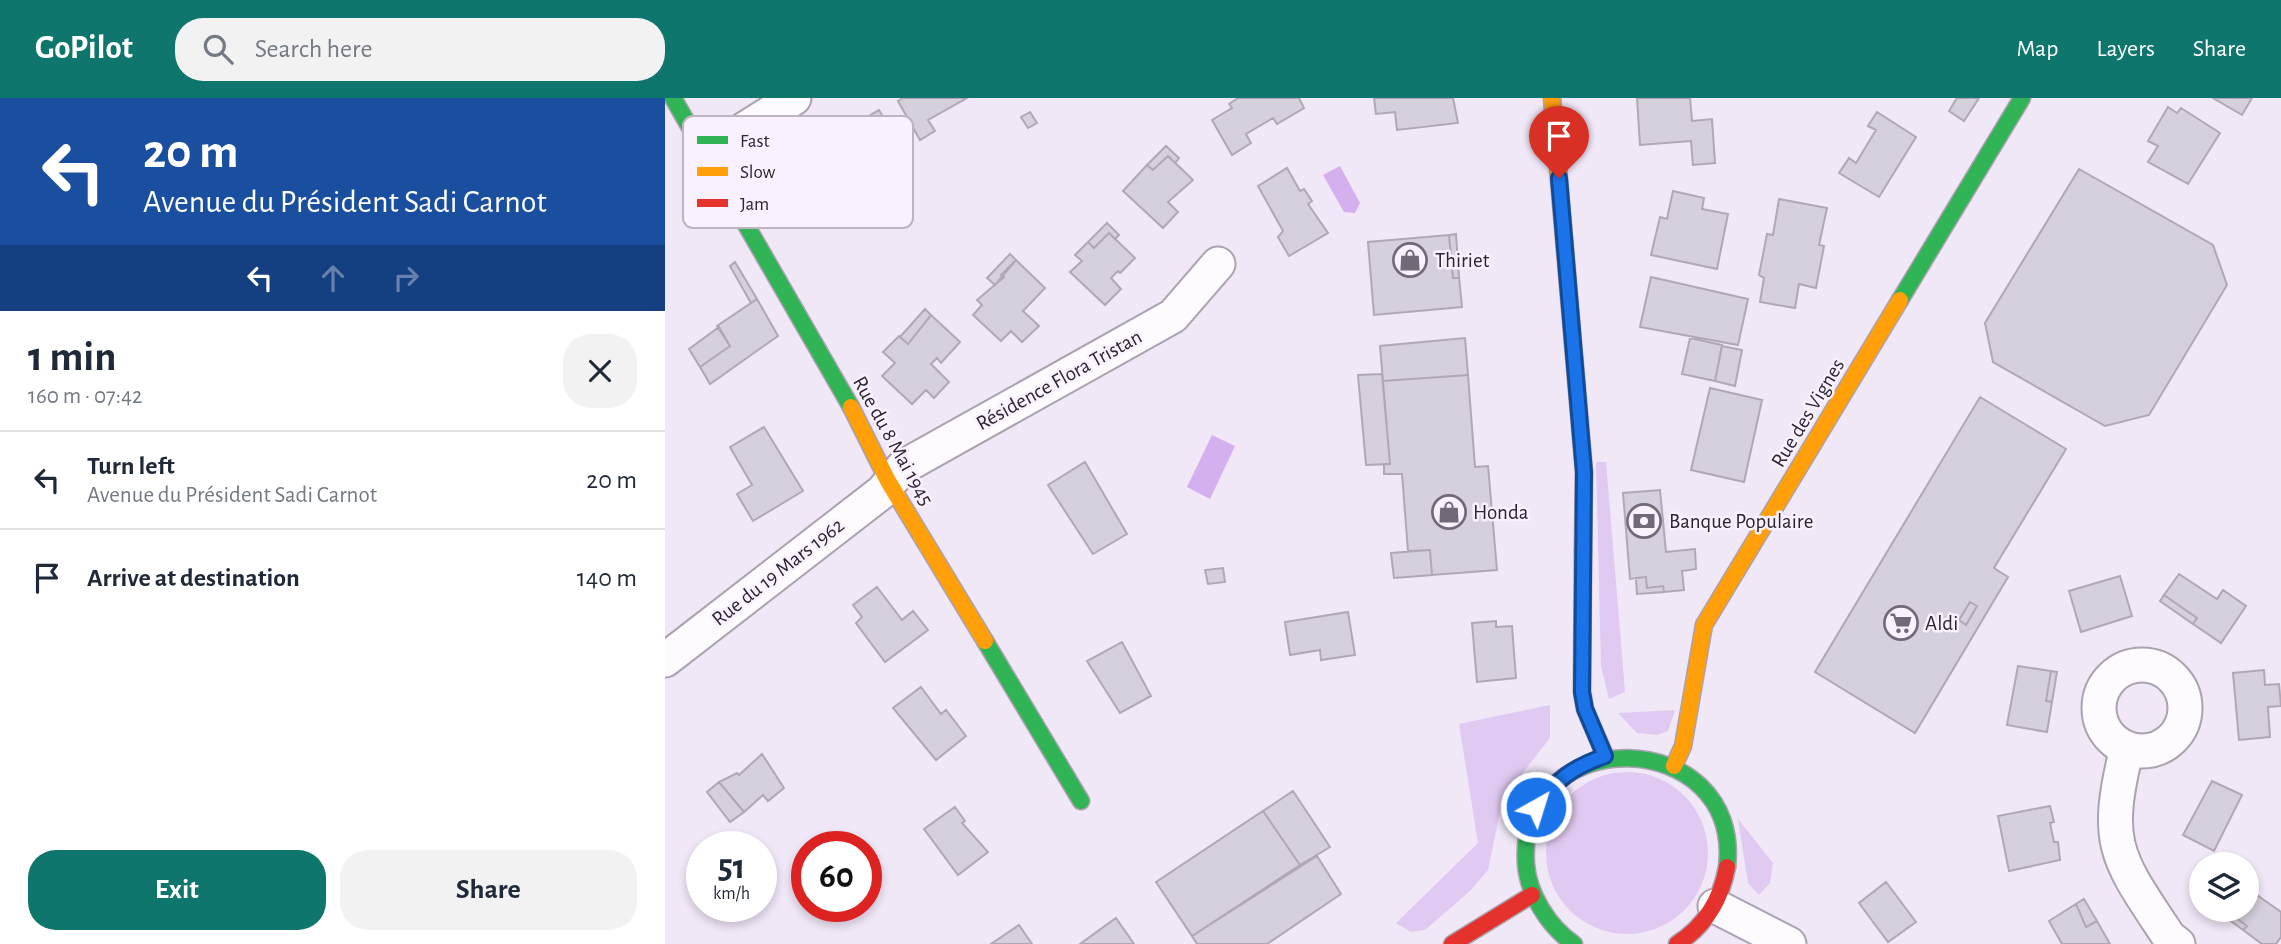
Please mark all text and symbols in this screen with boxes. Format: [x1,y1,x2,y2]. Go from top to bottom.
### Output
search box [175,18,665,81]
icon: search [199,30,237,68]
text: GoPilot [35,32,133,65]
text: Search here [255,36,372,62]
text: Map [2016,37,2058,61]
text: Layers [2096,37,2155,61]
text: Share [2193,37,2246,61]
pin [1529,106,1589,178]
legend [683,116,913,228]
icon: arrive [1540,117,1578,155]
icon: left [28,126,119,217]
text: 20 m [143,128,239,177]
text: Fast [740,132,770,151]
text: Slow [740,163,776,182]
text: Avenue du Président Sadi Carnot [143,186,547,218]
text: Jam [740,195,769,214]
shop icon: Thiriet [1391,241,1429,279]
place label: Thiriet [1435,250,1490,271]
icon: left [241,259,279,297]
icon: ahead [314,259,352,297]
icon: right [387,259,425,297]
street label: Résidence Flora Tristan [973,326,1145,434]
button: close [563,334,637,408]
text: 1 min [28,336,117,378]
street label: Rue des Vignes [1768,355,1848,471]
street label: Rue du 8 Mai 1945 [849,373,937,509]
text: 160 m · 07:42 [28,385,142,408]
text: Turn left [87,453,175,479]
icon: left [28,461,66,499]
text: 20 m [586,467,637,493]
text: Avenue du Président Sadi Carnot [87,484,377,507]
shop icon: Honda [1430,493,1468,531]
place label: Honda [1473,502,1529,523]
bank icon: Banque Populaire [1625,502,1663,540]
place label: Banque Populaire [1669,511,1813,532]
street label: Rue du 19 Mars 1962 [708,514,848,630]
icon: arrive [28,559,66,597]
text: Arrive at destination [87,565,300,591]
text: 140 m [577,565,637,591]
supermarket icon: Aldi [1882,604,1920,642]
place label: Aldi [1925,613,1958,634]
position arrow [1499,770,1573,844]
speed limit sign: 60 [791,831,882,922]
button: Exit [28,850,326,930]
button: Share [340,850,637,930]
text: 51 [718,850,745,885]
map controls [2189,852,2259,922]
button: layers [2189,852,2259,922]
text: km/h [713,885,750,903]

